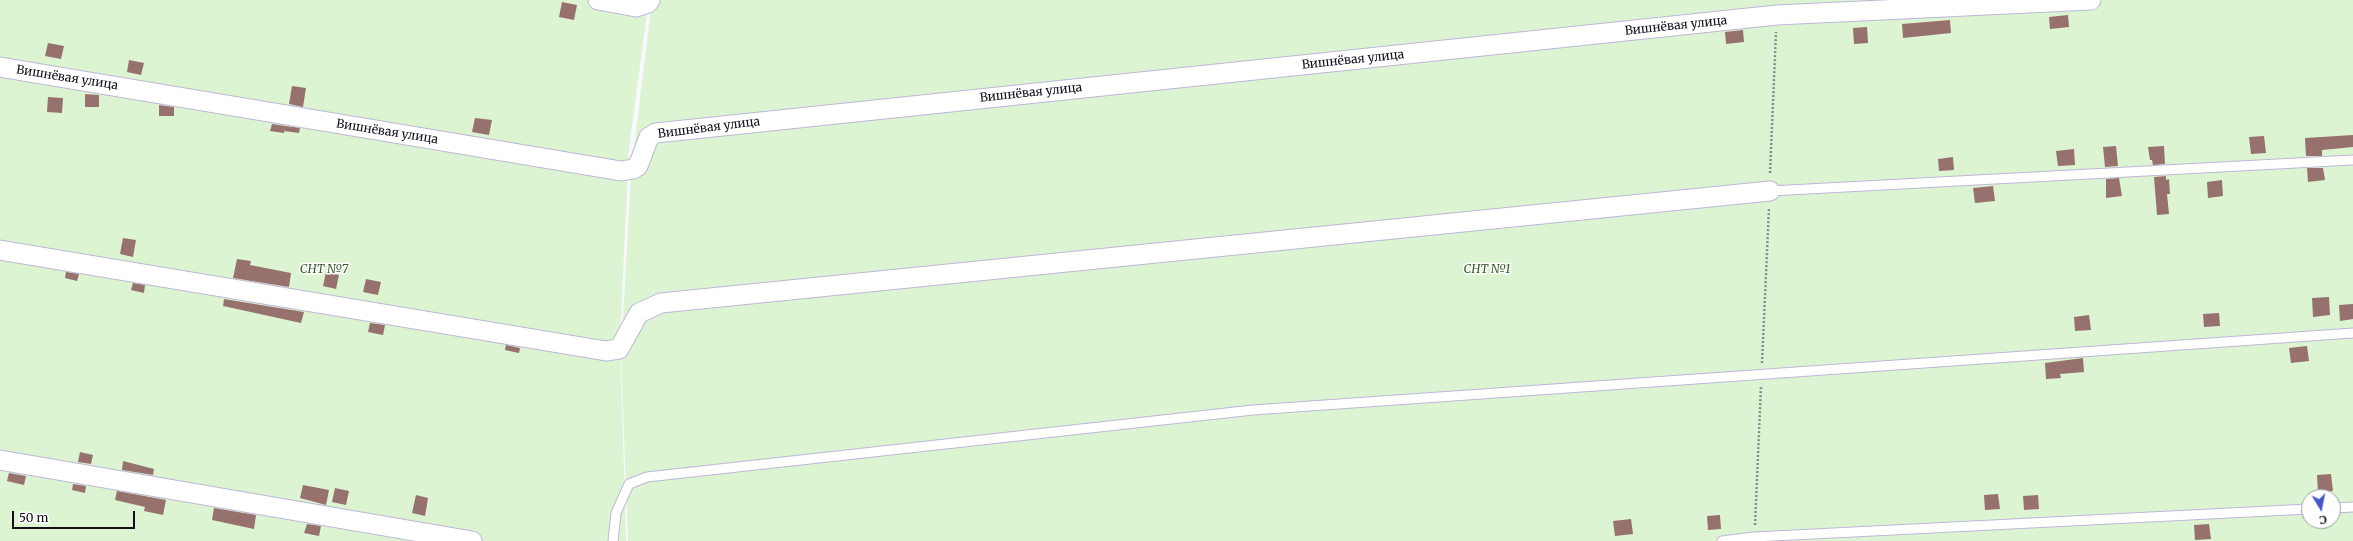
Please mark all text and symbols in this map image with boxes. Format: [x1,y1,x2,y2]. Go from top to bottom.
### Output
street label: Вишнёвая улица [1624,13,1728,39]
street label: Вишнёвая улица [1301,47,1405,73]
street label: Вишнёвая улица [15,63,119,93]
street label: Вишнёвая улица [979,80,1083,106]
street label: Вишнёвая улица [657,115,761,141]
street label: Вишнёвая улица [335,117,439,147]
park label: СНТ №7 [300,263,348,277]
park label: СНТ №1 [1464,263,1510,277]
north arrow [2301,489,2341,529]
scale bar [14,503,137,529]
text: 50 m [19,510,48,525]
text: С [2318,512,2328,527]

